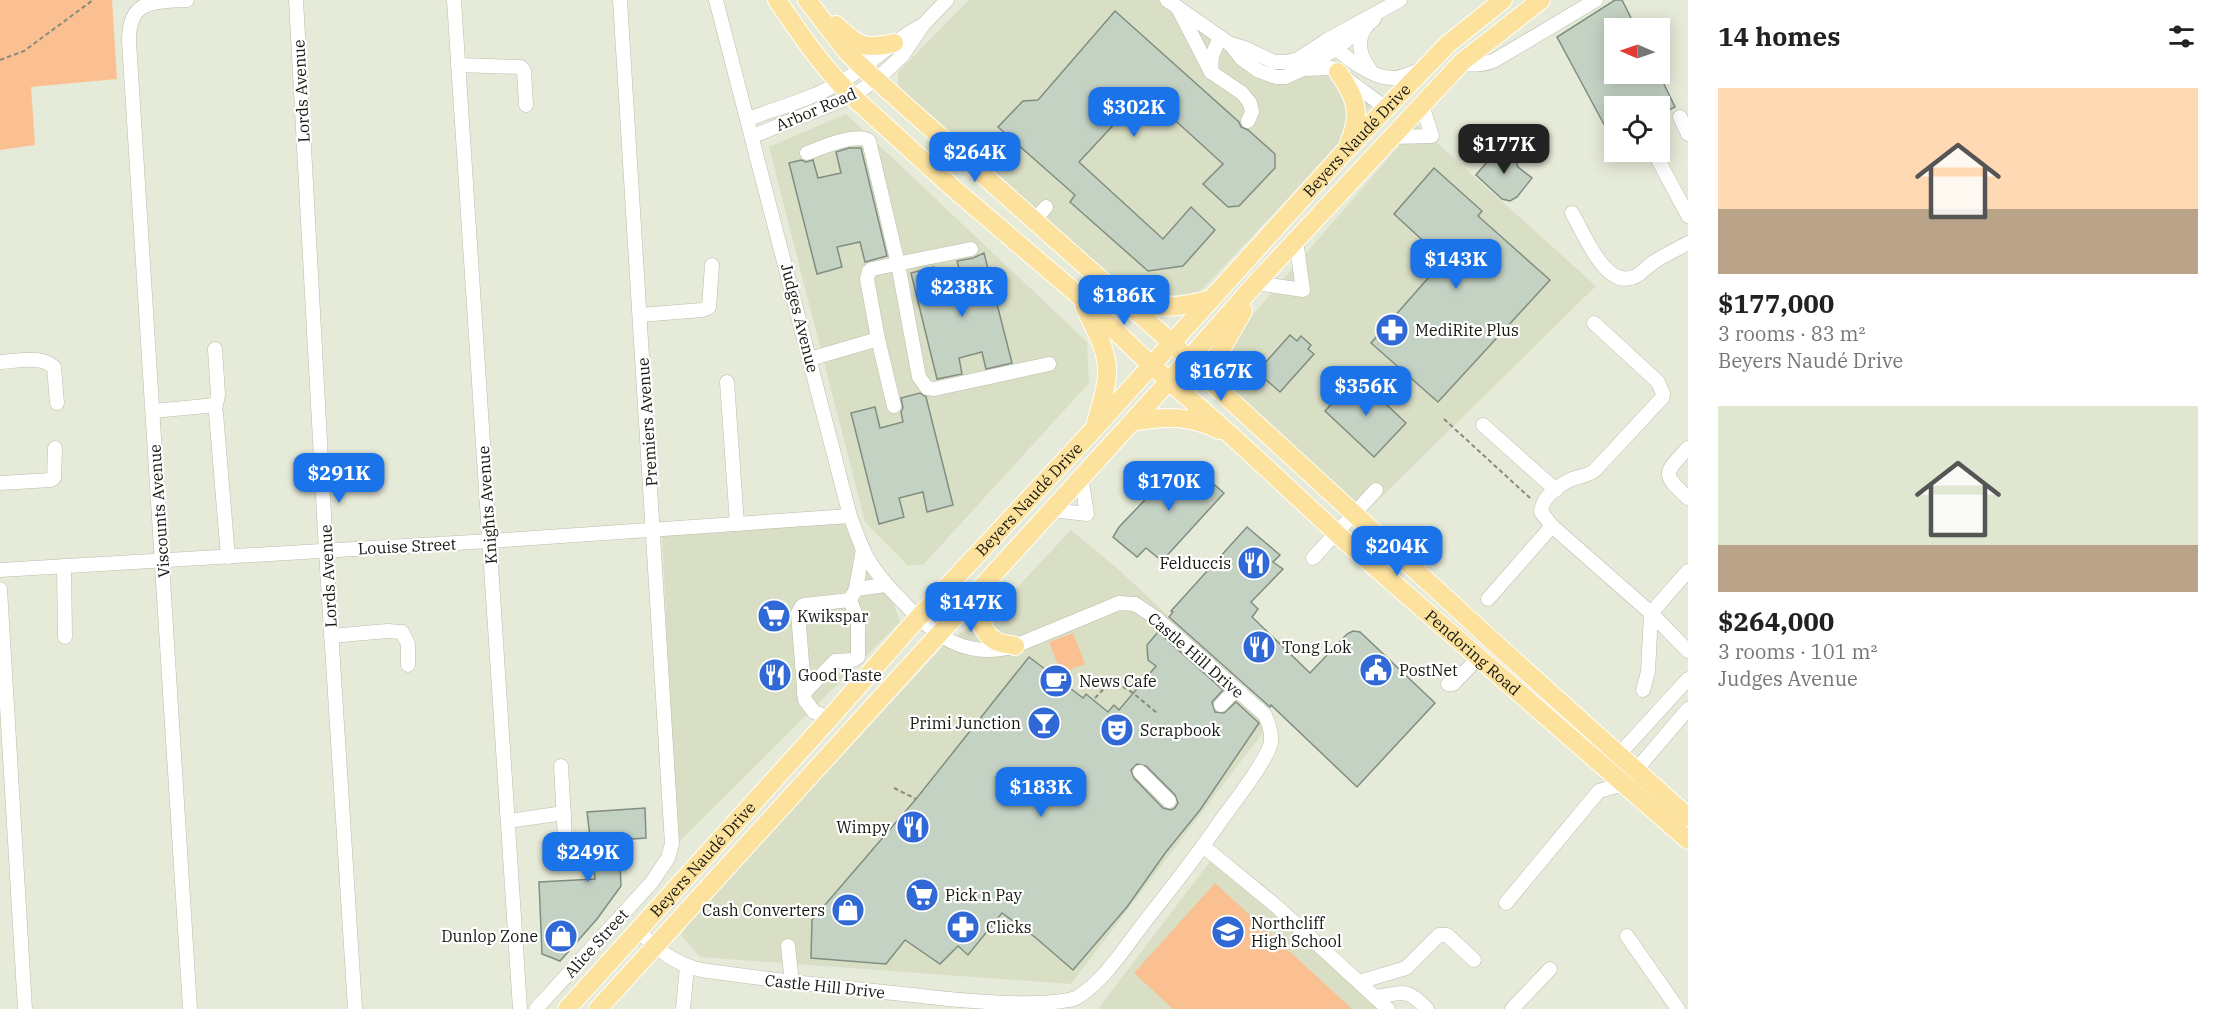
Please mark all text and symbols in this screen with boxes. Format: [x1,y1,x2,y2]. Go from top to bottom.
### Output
north arrow [1604,18,1670,84]
map controls [1604,18,1670,162]
text: 14 homes [1718,19,1840,53]
icon: filters [2165,20,2198,53]
street label: Lords Avenue [288,39,314,143]
street label: Beyers Naudé Drive [1298,79,1415,201]
street label: Arbor Road [773,83,860,135]
pin: $302K [1092,87,1176,138]
text: $302K [1102,93,1166,120]
button: locate [1604,96,1670,162]
pin: $177K [1462,124,1546,175]
icon: home [1904,127,2012,235]
text: $177K [1472,130,1536,157]
pin: $264K [933,132,1017,183]
text: $264K [943,138,1007,165]
pin: $143K [1414,239,1498,290]
text: $143K [1424,245,1488,272]
street label: Judges Avenue [777,261,823,375]
pin: $238K [920,267,1004,318]
text: $238K [930,273,994,300]
pin: $186K [1082,275,1166,326]
text: $186K [1092,281,1156,308]
text: $177,000 [1718,286,1834,320]
pharmacy icon: MediRite Plus [1374,312,1410,348]
place label: MediRite Plus [1415,320,1519,340]
text: 3 rooms · 83 m² [1718,320,1865,347]
text: Beyers Naudé Drive [1718,347,1903,374]
pin: $167K [1179,351,1263,402]
street label: Premiers Avenue [633,357,661,487]
text: $167K [1189,357,1253,384]
pin: $356K [1324,366,1408,417]
text: $356K [1334,372,1398,399]
street label: Beyers Naudé Drive [971,438,1087,560]
street label: Viscounts Avenue [144,444,174,578]
street label: Knights Avenue [473,445,501,565]
icon: home [1904,445,2012,553]
pin: $291K [297,453,381,504]
text: $291K [307,459,371,486]
pin: $170K [1127,461,1211,512]
text: $170K [1137,467,1201,494]
street label: Lords Avenue [315,524,341,628]
pin: $204K [1355,526,1439,577]
text: $204K [1365,532,1429,559]
street label: Louise Street [357,533,457,559]
restaurant icon: Felduccis [1236,545,1272,581]
place label: Felduccis [1159,553,1231,573]
pin: $147K [929,582,1013,633]
text: $147K [939,588,1003,615]
supermarket icon: Kwikspar [756,598,792,634]
text: $264,000 [1718,604,1834,638]
street label: Pendoring Road [1421,605,1525,700]
place label: Kwikspar [797,606,868,626]
street label: Castle Hill Drive [1144,608,1248,702]
restaurant icon: Tong Lok [1241,629,1277,665]
place label: Tong Lok [1282,637,1352,657]
text: 3 rooms · 101 m² [1718,638,1877,665]
public building icon: PostNet [1358,652,1394,688]
restaurant icon: Good Taste [757,657,793,693]
place label: PostNet [1399,660,1458,680]
cafe icon: News Cafe [1038,663,1074,699]
place label: Good Taste [798,665,882,685]
text: Judges Avenue [1718,665,1858,692]
place label: News Cafe [1079,671,1157,691]
bar icon: Primi Junction [1026,705,1062,741]
theatre icon: Scrapbook [1099,712,1135,748]
place label: Primi Junction [909,713,1021,733]
place label: Scrapbook [1140,720,1221,740]
pin: $183K [999,767,1083,818]
text: $183K [1009,773,1073,800]
street label: Beyers Naudé Drive [645,797,760,921]
restaurant icon: Wimpy [895,809,931,845]
place label: Wimpy [836,817,890,837]
pin: $249K [546,832,630,883]
text: $249K [556,838,620,865]
supermarket icon: Pick n Pay [904,877,940,913]
place label: Pick n Pay [945,885,1023,905]
shop icon: Cash Converters [830,892,866,928]
place label: Cash Converters [702,900,825,920]
street label: Alice Street [560,904,632,982]
pharmacy icon: Clicks [945,909,981,945]
place label: Northcliff High School [1251,913,1342,951]
school or university icon: Northcliff High School [1210,914,1246,950]
place label: Clicks [986,917,1032,937]
shop icon: Dunlop Zone [543,918,579,954]
place label: Dunlop Zone [441,926,538,946]
street label: Castle Hill Drive [764,970,886,1002]

